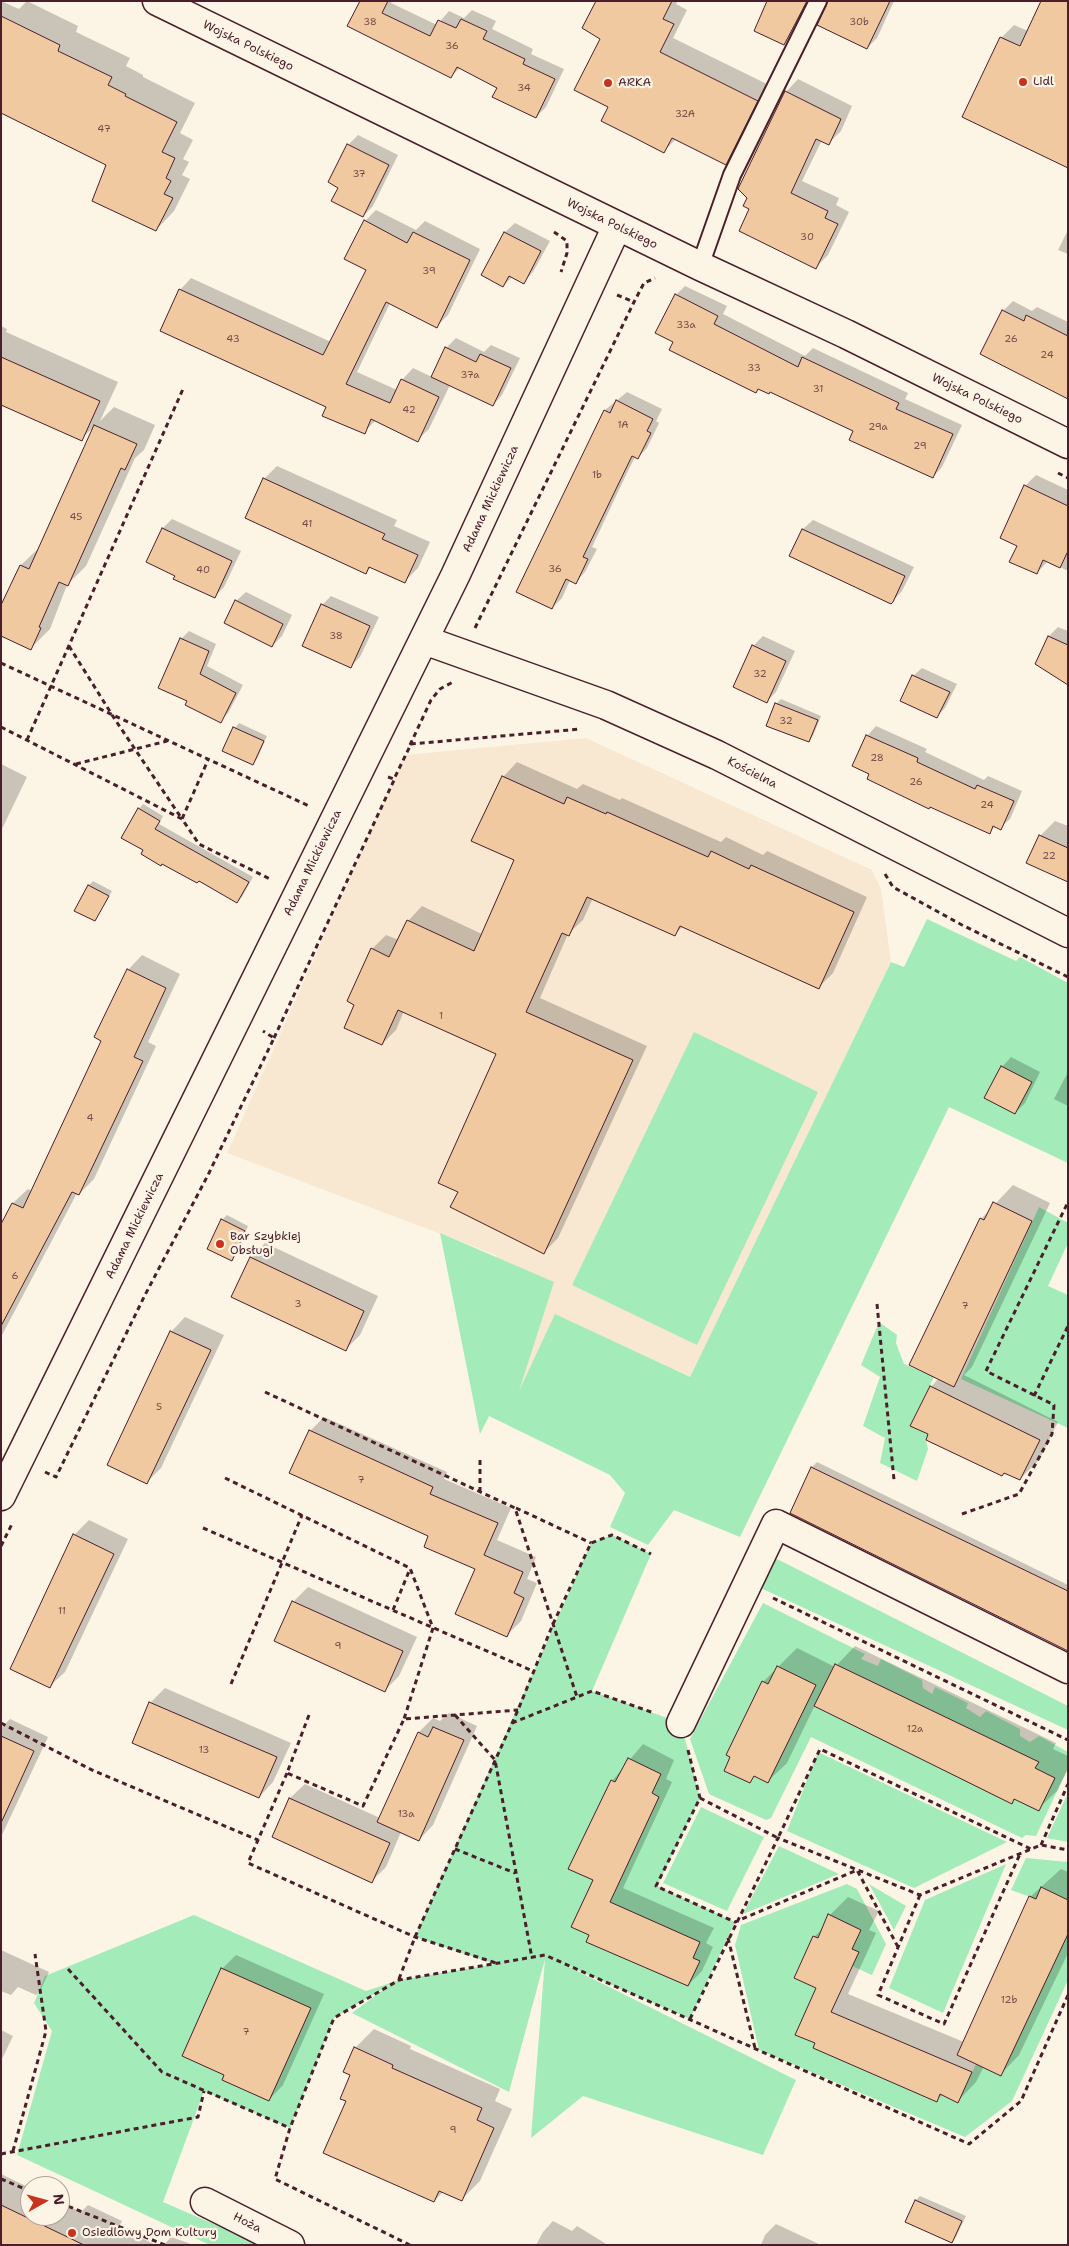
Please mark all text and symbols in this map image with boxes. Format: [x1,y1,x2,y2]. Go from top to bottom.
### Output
house number: 38 [363,16,377,28]
house number: 30b [849,16,869,28]
street label: Wojska Polskiego [200,18,296,74]
house number: 36 [445,40,459,52]
place label: Lidl [1033,75,1054,89]
place label: ARKA [618,76,651,90]
marker: Lidl [1017,76,1029,88]
marker: ARKA [602,77,614,89]
house number: 34 [517,82,531,94]
house number: 32A [675,108,695,120]
house number: 47 [97,123,111,135]
house number: 37 [352,168,366,180]
street label: Wojska Polskiego [564,196,660,252]
house number: 30 [800,231,814,243]
house number: 39 [422,265,436,277]
house number: 33a [676,319,696,331]
house number: 43 [226,333,240,345]
house number: 26 [1004,333,1018,345]
house number: 24 [1040,349,1054,361]
house number: 33 [747,362,761,374]
house number: 37a [461,369,479,381]
street label: Wojska Polskiego [929,371,1025,427]
house number: 31 [813,383,823,395]
house number: 42 [402,404,416,416]
house number: 1A [617,419,629,431]
house number: 29a [868,421,888,433]
house number: 29 [913,440,927,452]
street label: Adama Mickiewicza [460,443,522,555]
house number: 1b [592,469,602,481]
house number: 45 [70,511,82,523]
house number: 41 [302,518,312,530]
house number: 36 [548,563,562,575]
house number: 40 [196,564,210,576]
house number: 38 [329,630,343,642]
house number: 32 [753,668,767,680]
house number: 32 [779,715,793,727]
house number: 28 [870,752,884,764]
street label: Kościelna [725,754,779,792]
house number: 26 [909,776,923,788]
house number: 24 [980,799,994,811]
street label: Adama Mickiewicza [281,808,345,918]
house number: 22 [1042,850,1056,862]
house number: 1 [439,1010,443,1022]
house number: 4 [87,1112,93,1124]
street label: Adama Mickiewicza [103,1171,167,1281]
place label: Bar Szybkiej Obsługi [230,1230,301,1258]
marker: Bar Szybkiej Obsługi [214,1238,226,1250]
house number: 6 [12,1270,18,1282]
house number: 3 [295,1298,301,1310]
house number: 7 [962,1300,968,1312]
house number: 5 [156,1401,162,1413]
house number: 7 [358,1474,364,1486]
house number: 11 [58,1605,66,1617]
house number: 9 [335,1640,341,1652]
house number: 12a [907,1723,923,1735]
house number: 13 [199,1744,209,1756]
house number: 13a [398,1808,414,1820]
house number: 12b [1001,1994,1017,2006]
house number: 7 [243,2026,249,2038]
house number: 9 [450,2124,456,2136]
north arrow [20,2176,70,2226]
text: N [49,2193,69,2206]
street label: Hoża [230,2210,264,2236]
place label: Osiedlowy Dom Kultury [82,2226,217,2240]
marker: Osiedlowy Dom Kultury [66,2227,78,2239]

